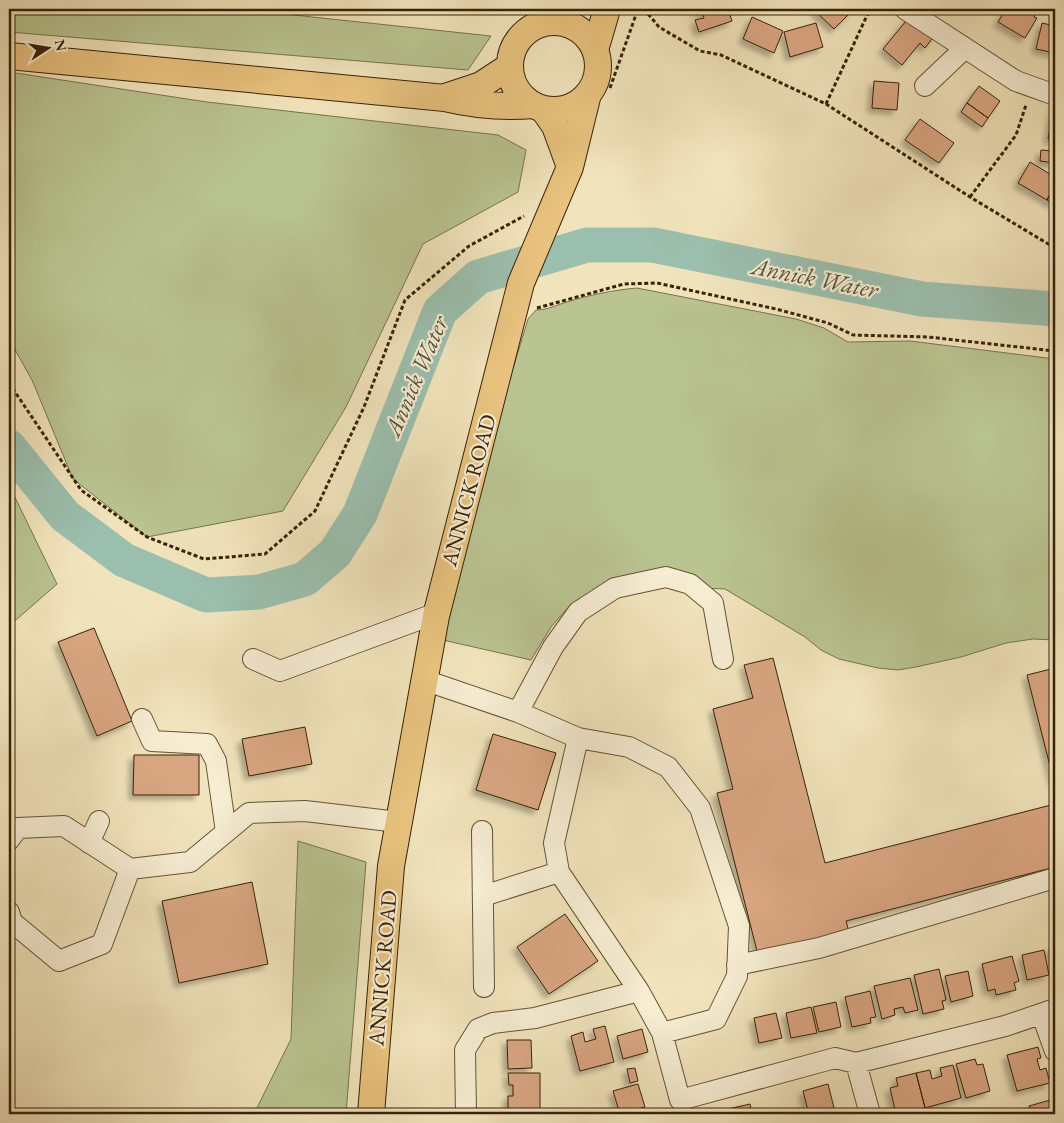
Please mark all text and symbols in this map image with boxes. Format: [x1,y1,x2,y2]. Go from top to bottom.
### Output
north arrow [22,22,72,72]
text: N [51,38,71,53]
water label: Annick Water [747,250,883,305]
water label: Annick Water [376,309,456,443]
street label: ANNICK ROAD [434,411,503,570]
street label: ANNICK ROAD [361,889,404,1048]

